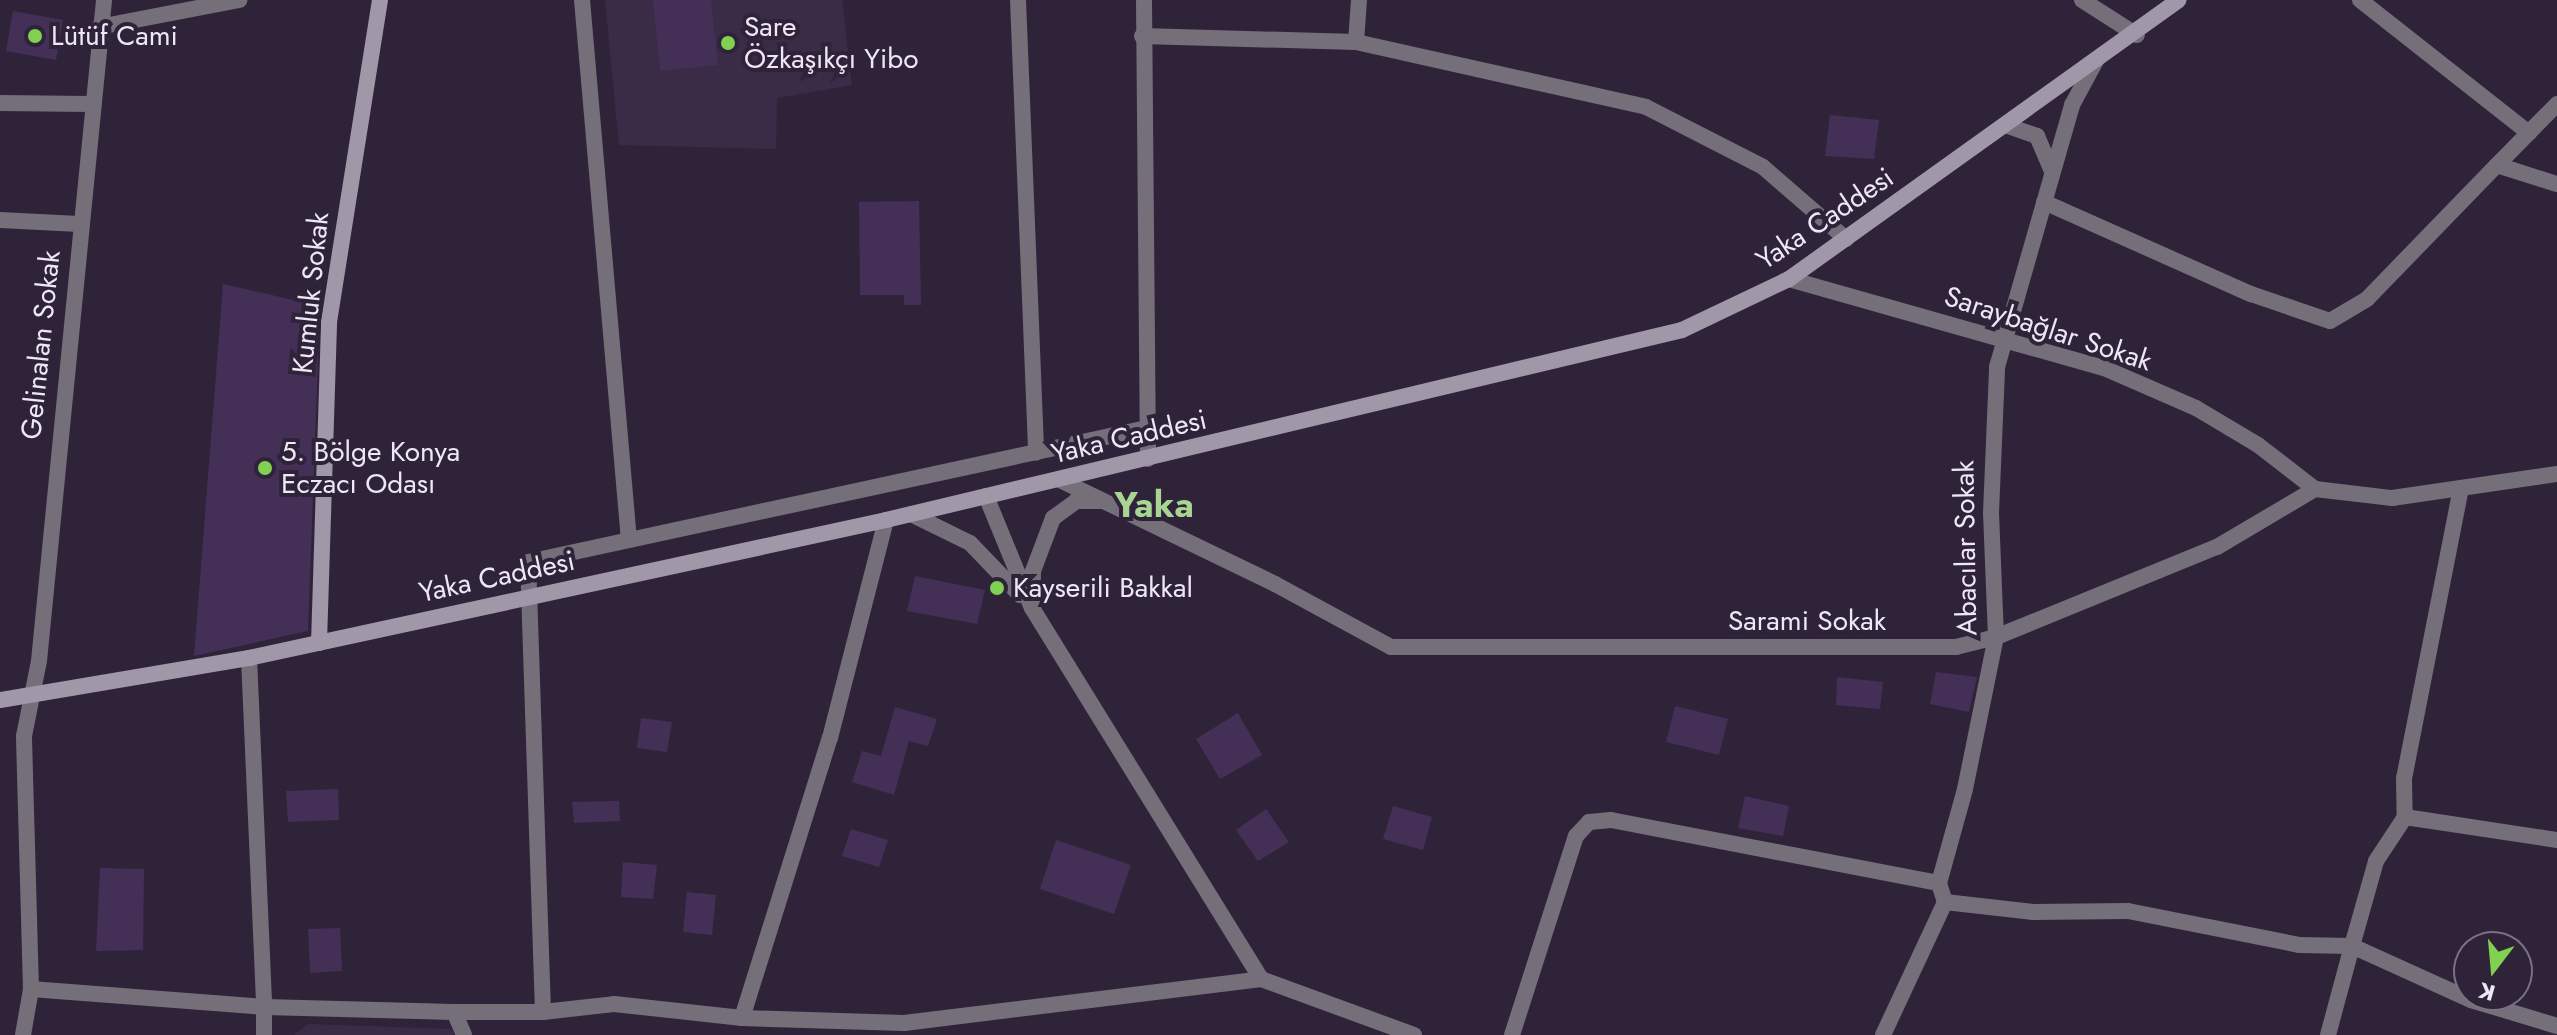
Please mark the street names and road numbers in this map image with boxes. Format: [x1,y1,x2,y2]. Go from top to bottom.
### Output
street label: Yaka Caddesi [1750,161,1900,277]
street label: Kumluk Sokak [286,211,336,375]
street label: Gelinalan Sokak [14,249,68,441]
street label: Saraybağlar Sokak [1940,280,2156,378]
street label: Yaka Caddesi [1048,403,1210,471]
street label: Abacılar Sokak [1948,460,1984,636]
street label: Yaka Caddesi [416,544,578,610]
street label: Sarami Sokak [1728,604,1886,638]

